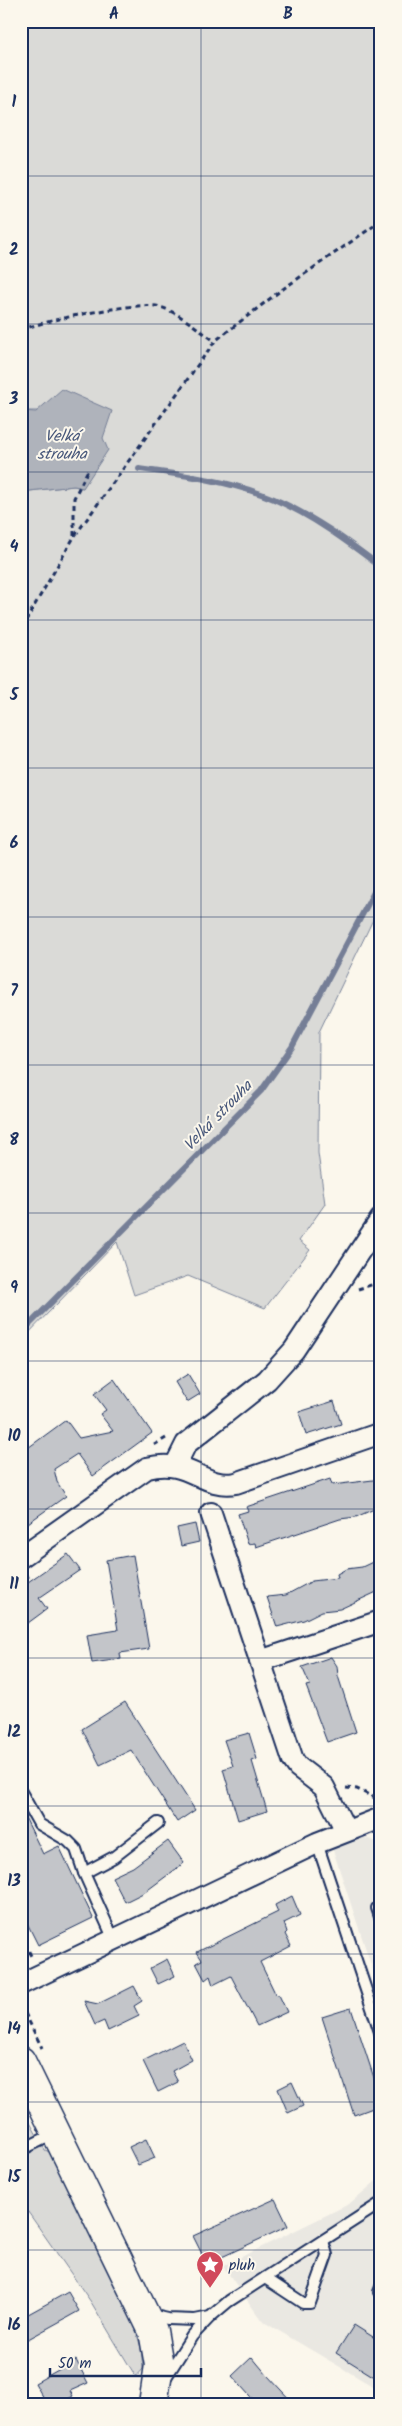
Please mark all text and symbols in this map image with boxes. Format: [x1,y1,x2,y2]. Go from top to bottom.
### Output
text: A [109,2,119,27]
text: B [283,2,293,27]
text: 1 [12,90,17,115]
text: 2 [9,238,19,263]
text: 3 [9,387,19,412]
water label: Velká strouha [37,424,88,467]
text: 4 [10,535,19,560]
text: 5 [9,683,20,708]
text: 6 [10,831,19,856]
text: 7 [10,979,18,1004]
water label: Velká strouha [178,1074,260,1157]
text: 8 [9,1128,19,1153]
text: 9 [10,1276,18,1301]
text: 10 [7,1424,21,1449]
text: 11 [9,1572,19,1597]
text: 12 [7,1720,21,1745]
text: 13 [7,1869,21,1894]
text: 14 [7,2017,21,2042]
text: 15 [8,2165,22,2190]
place icon: pluh [195,2250,225,2289]
place label: pluh [228,2254,255,2278]
text: 16 [7,2313,21,2338]
scale bar [50,2346,201,2378]
text: 50 m [58,2352,92,2376]

